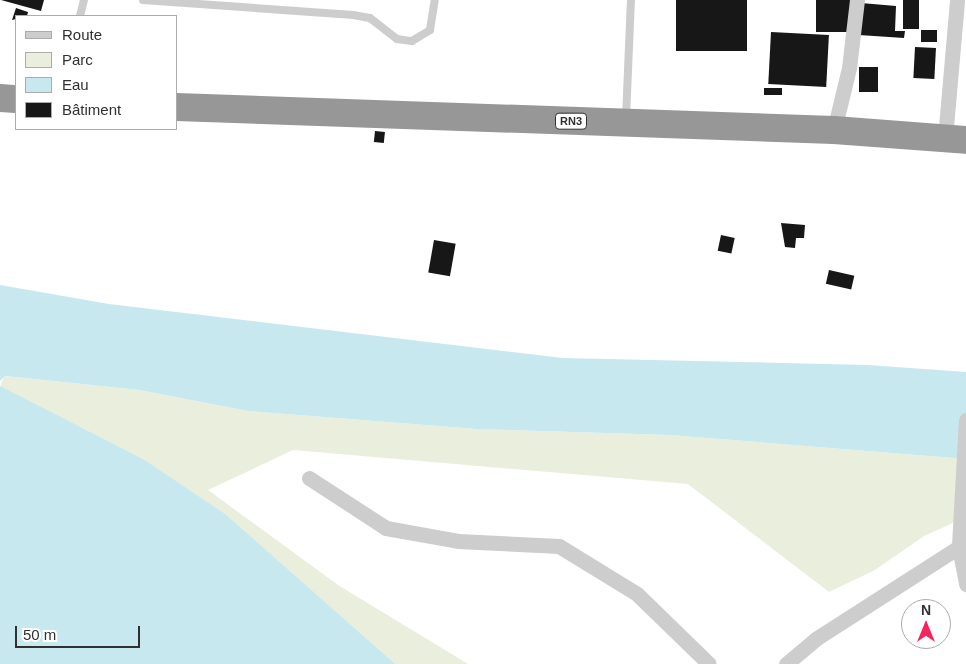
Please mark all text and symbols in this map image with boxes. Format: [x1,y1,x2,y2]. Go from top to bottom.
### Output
legend [15,15,178,130]
text: Route [62,26,102,43]
text: Parc [62,51,93,68]
text: Eau [62,76,89,93]
text: Bâtiment [62,101,121,118]
road number: RN3 [555,112,587,130]
north arrow [901,599,951,649]
text: N [921,602,931,618]
scale bar [18,616,142,648]
text: 50 m [23,626,56,643]

